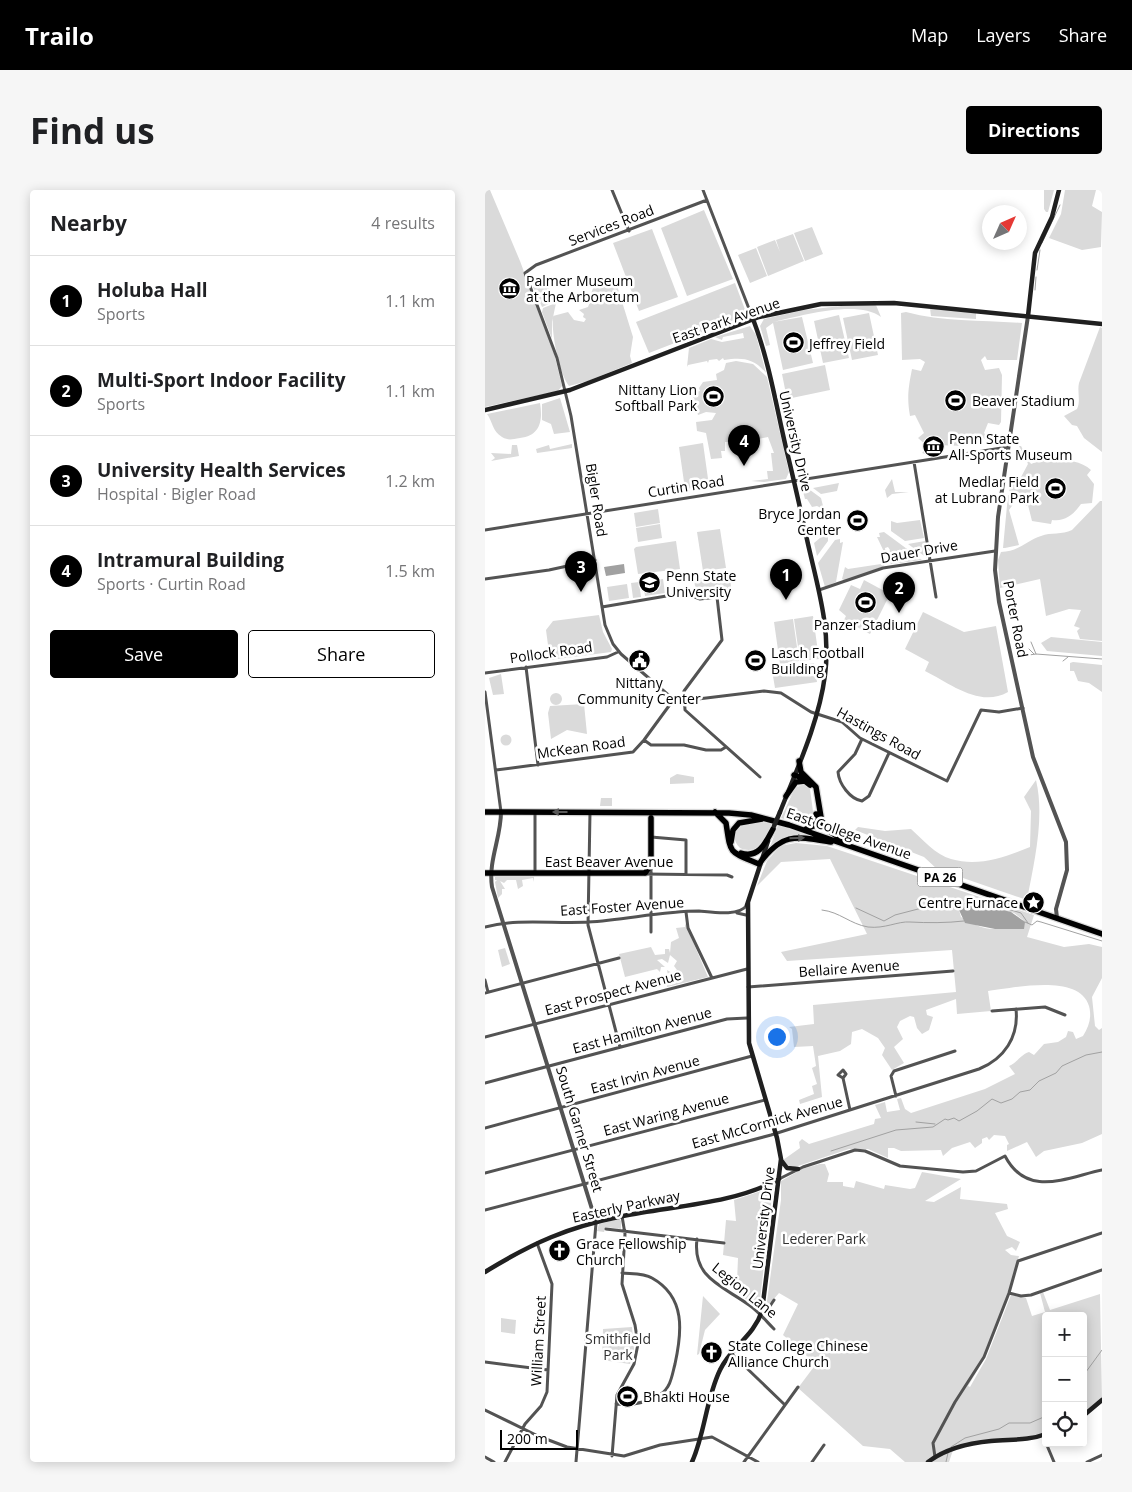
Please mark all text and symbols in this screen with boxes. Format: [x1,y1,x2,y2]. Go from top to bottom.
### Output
text: Trailo [25,19,94,52]
text: Map [911,23,948,47]
text: Layers [976,23,1031,47]
text: Share [1059,23,1107,47]
button: Directions [966,106,1102,154]
text: Find us [30,107,155,154]
street label: Services Road [566,200,656,250]
north arrow [982,205,1027,250]
text: Nearby [50,209,127,237]
text: 4 results [371,212,435,234]
place label: Palmer Museum at the Arboretum [526,271,639,306]
museum icon: Palmer Museum at the Arboretum [498,276,522,300]
text: Holuba Hall [97,277,208,303]
text: 1 [61,290,71,312]
text: 1.1 km [385,290,435,312]
street label: East Park Avenue [670,293,782,347]
text: Sports [97,303,145,325]
sports icon: Jeffrey Field [781,331,805,355]
place label: Jeffrey Field [807,334,885,353]
text: Multi-Sport Indoor Facility [97,367,345,393]
text: 2 [61,380,71,402]
text: 1.1 km [385,380,435,402]
place label: Nittany Lion Softball Park [615,380,698,415]
sports icon: Nittany Lion Softball Park [701,385,725,409]
sports icon: Beaver Stadium [944,388,968,412]
street label: University Drive [775,389,817,493]
place label: Beaver Stadium [972,391,1075,410]
text: Sports [97,393,145,415]
pin: 4 [728,425,760,466]
place label: Penn State All-Sports Museum [949,429,1072,464]
museum icon: Penn State All-Sports Museum [921,434,945,458]
text: University Health Services [97,457,346,483]
street label: Bigler Road [582,462,612,538]
text: 3 [61,470,71,492]
text: 1.2 km [385,470,435,492]
street label: Curtin Road [646,471,726,501]
place label: Medlar Field at Lubrano Park [935,472,1040,507]
sports icon: Medlar Field at Lubrano Park [1043,477,1067,501]
text: Hospital · Bigler Road [97,483,256,505]
place label: Bryce Jordan Center [758,504,841,539]
sports icon: Bryce Jordan Center [845,509,869,533]
street label: Dauer Drive [879,535,959,567]
text: Intramural Building [97,547,284,573]
pin: 3 [565,551,597,592]
pin: 1 [770,559,802,600]
text: 4 [61,560,71,582]
text: 1.5 km [385,560,435,582]
place label: Penn State University [666,566,737,601]
school or university icon: Penn State University [638,571,662,595]
pin: 2 [883,572,915,613]
text: Sports · Curtin Road [97,573,246,595]
street label: Porter Road [999,579,1033,659]
sports icon: Panzer Stadium [853,590,877,614]
place label: Panzer Stadium [814,615,916,634]
button: Save [50,630,238,678]
button: Share [248,630,435,678]
street label: Pollock Road [508,637,594,667]
place label: Lasch Football Building [771,643,864,678]
public building icon: Nittany Community Center [627,648,651,672]
sports icon: Lasch Football Building [743,648,767,672]
place label: Nittany Community Center [577,673,701,708]
street label: Hastings Road [834,702,924,764]
street label: McKean Road [536,731,626,763]
street label: East College Avenue [784,803,914,863]
one-way arrow [552,808,568,816]
one-way arrow [790,834,806,842]
street label: East Beaver Avenue [545,852,673,871]
road number: PA 26 [917,868,963,886]
place icon: Centre Furnace [1022,890,1046,914]
street label: East Foster Avenue [559,892,685,920]
place label: Centre Furnace [918,893,1018,912]
street label: Bellaire Avenue [798,955,900,981]
street label: East Prospect Avenue [543,965,683,1019]
street label: East Hamilton Avenue [570,1002,714,1058]
your location [764,1024,790,1050]
street label: East Irvin Avenue [588,1050,702,1098]
street label: South Garner Street [552,1064,608,1194]
street label: East Waring Avenue [601,1088,731,1140]
street label: East McCormick Avenue [689,1091,845,1153]
street label: University Drive [747,1166,779,1270]
street label: Easterly Parkway [570,1185,683,1227]
park label: Lederer Park [782,1229,867,1248]
place label: Grace Fellowship Church [576,1234,687,1269]
church icon: Grace Fellowship Church [548,1239,572,1263]
street label: Legion Lane [709,1258,782,1322]
street label: William Street [526,1295,550,1387]
map controls [1042,1312,1087,1447]
button: + [1042,1312,1087,1357]
park label: Smithfield Park [585,1329,651,1364]
place label: State College Chinese Alliance Church [728,1336,868,1371]
church icon: State College Chinese Alliance Church [700,1341,724,1365]
button: − [1042,1357,1087,1402]
sports icon: Bhakti House [615,1384,639,1408]
place label: Bhakti House [643,1387,730,1406]
button: locate [1042,1402,1087,1447]
scale bar [500,1427,577,1450]
text: 200 m [507,1429,548,1448]

